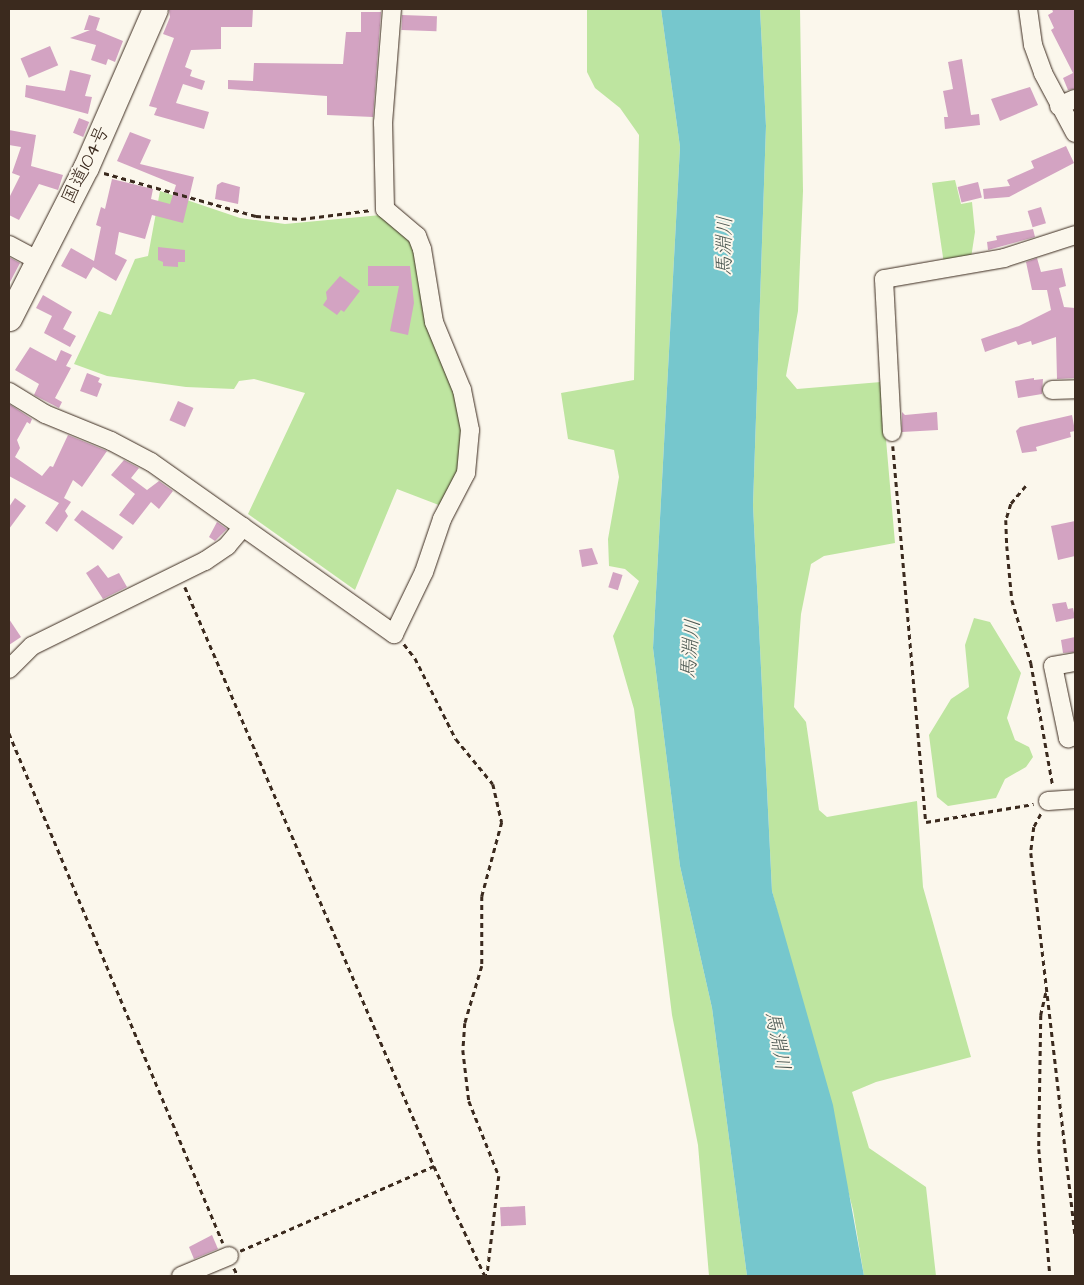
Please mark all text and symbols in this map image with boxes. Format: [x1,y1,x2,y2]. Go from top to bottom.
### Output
street label: 国道104号 [57,122,115,208]
water label: 馬淵川 [712,216,738,276]
water label: 馬淵川 [676,618,706,680]
water label: 馬淵川 [759,1009,795,1073]

